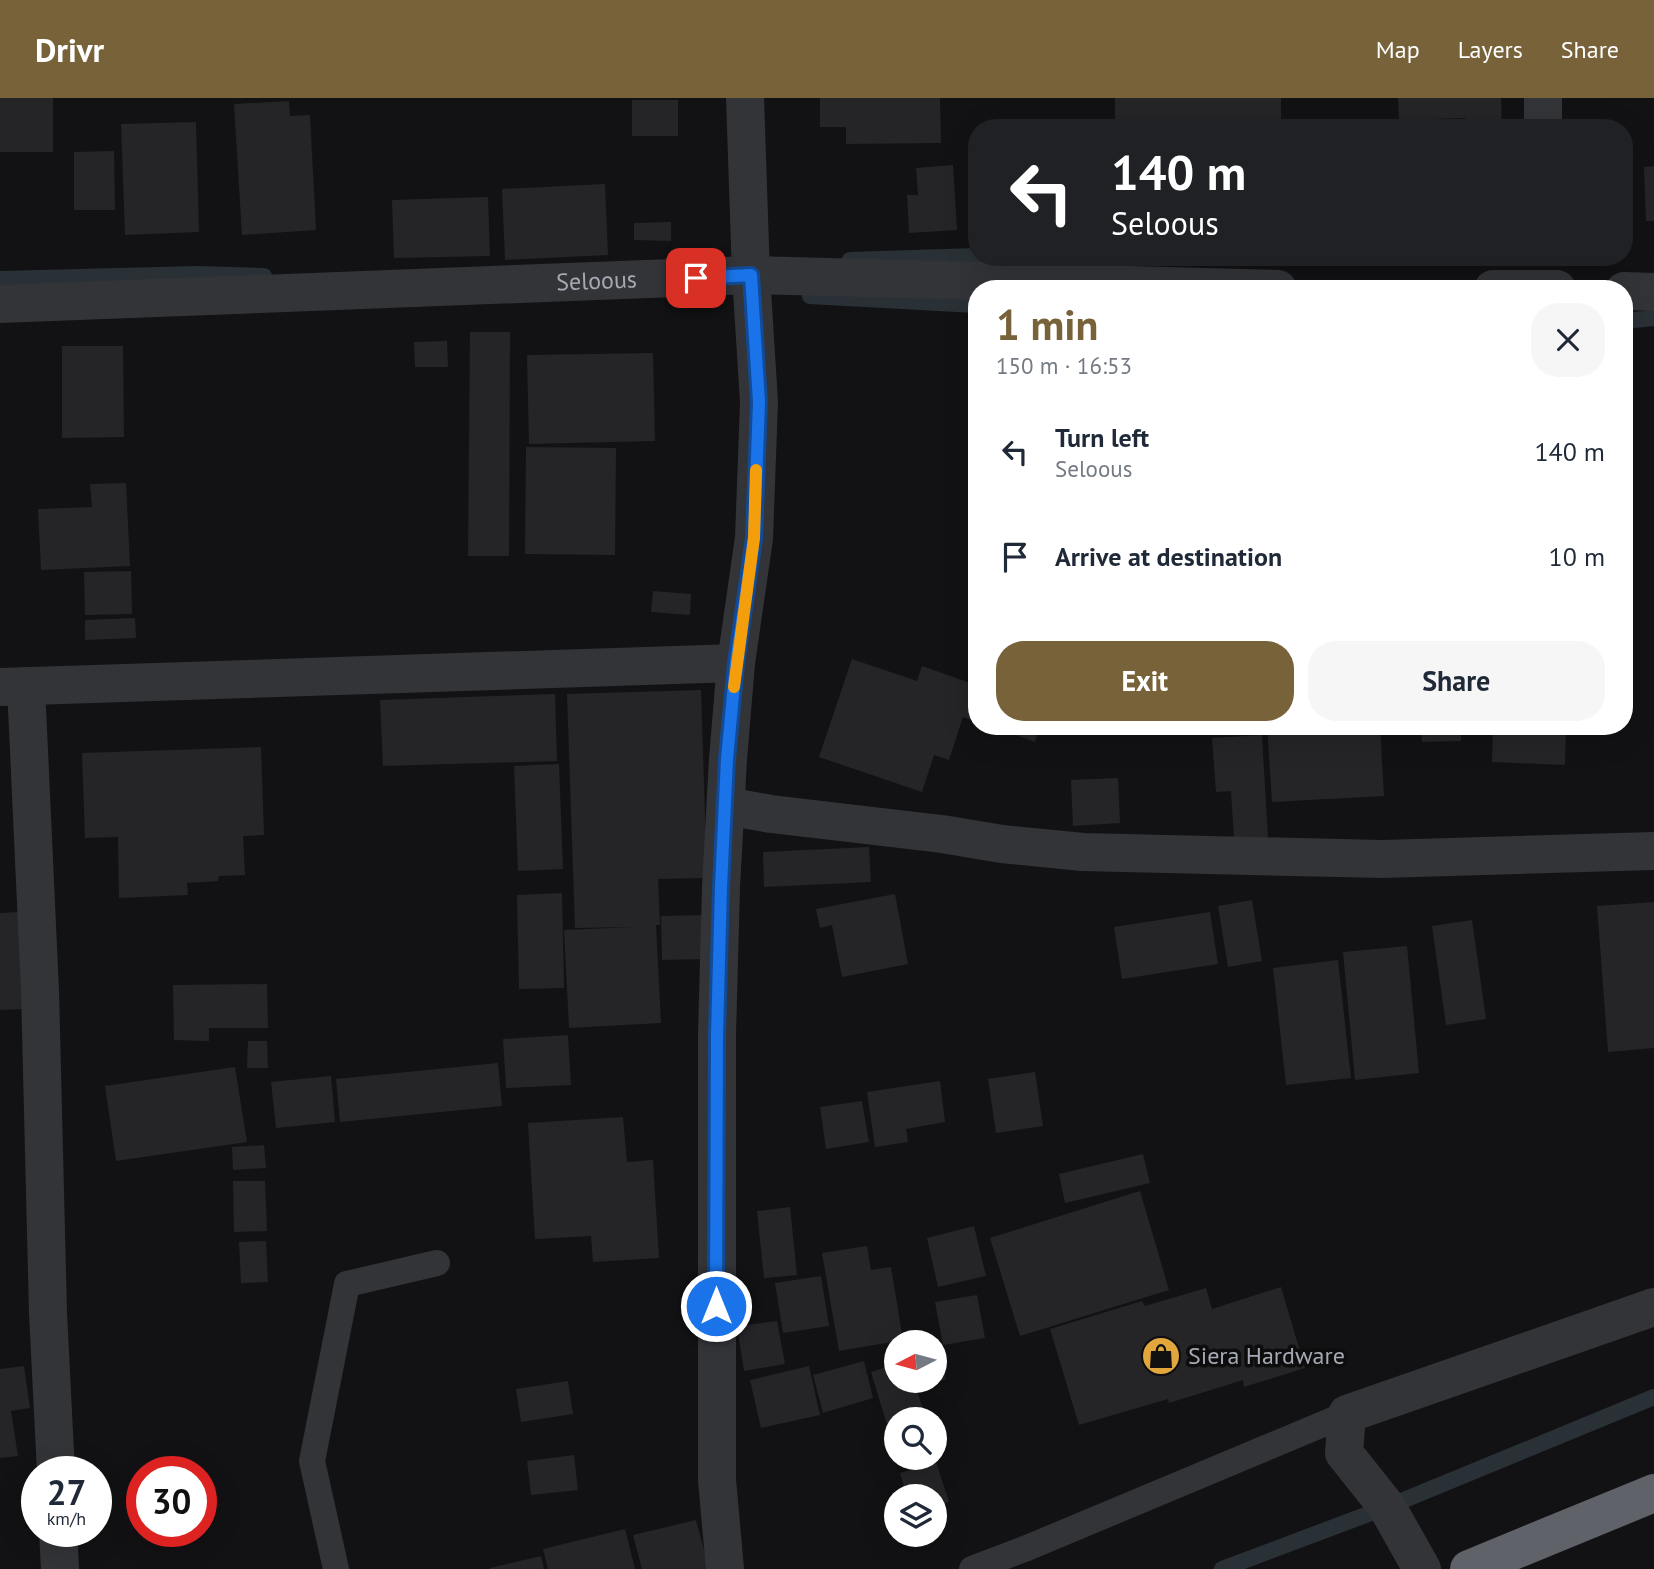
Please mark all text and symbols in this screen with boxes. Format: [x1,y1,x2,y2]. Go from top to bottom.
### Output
text: Drivr [35,28,104,71]
text: Map [1376,34,1420,65]
text: Layers [1458,34,1523,65]
text: Share [1561,34,1619,65]
text: 140 m [1111,140,1246,204]
icon: left [996,147,1087,238]
text: Seloous [1111,202,1219,244]
pin [666,248,726,308]
icon: arrive [677,259,715,297]
street label: Seloous [556,263,637,298]
text: 1 min [996,297,1098,352]
button: close [1531,303,1605,377]
text: 150 m · 16:53 [996,351,1132,380]
text: Turn left [1055,421,1149,454]
icon: left [996,433,1034,471]
text: 140 m [1534,435,1605,468]
text: Seloous [1055,454,1132,483]
icon: arrive [996,538,1034,576]
text: Arrive at destination [1055,540,1282,573]
text: 10 m [1549,540,1605,573]
button: Exit [996,641,1294,721]
button: Share [1308,641,1605,721]
position arrow [679,1269,753,1343]
north arrow [884,1330,947,1393]
map controls [884,1330,947,1547]
shop icon: Siera Hardware [1140,1335,1182,1377]
place label: Siera Hardware [1188,1340,1345,1371]
button: search [884,1407,947,1470]
speed limit sign: 30 [126,1456,217,1547]
text: 27 [47,1469,86,1515]
button: layers [884,1484,947,1547]
text: km/h [47,1507,86,1530]

